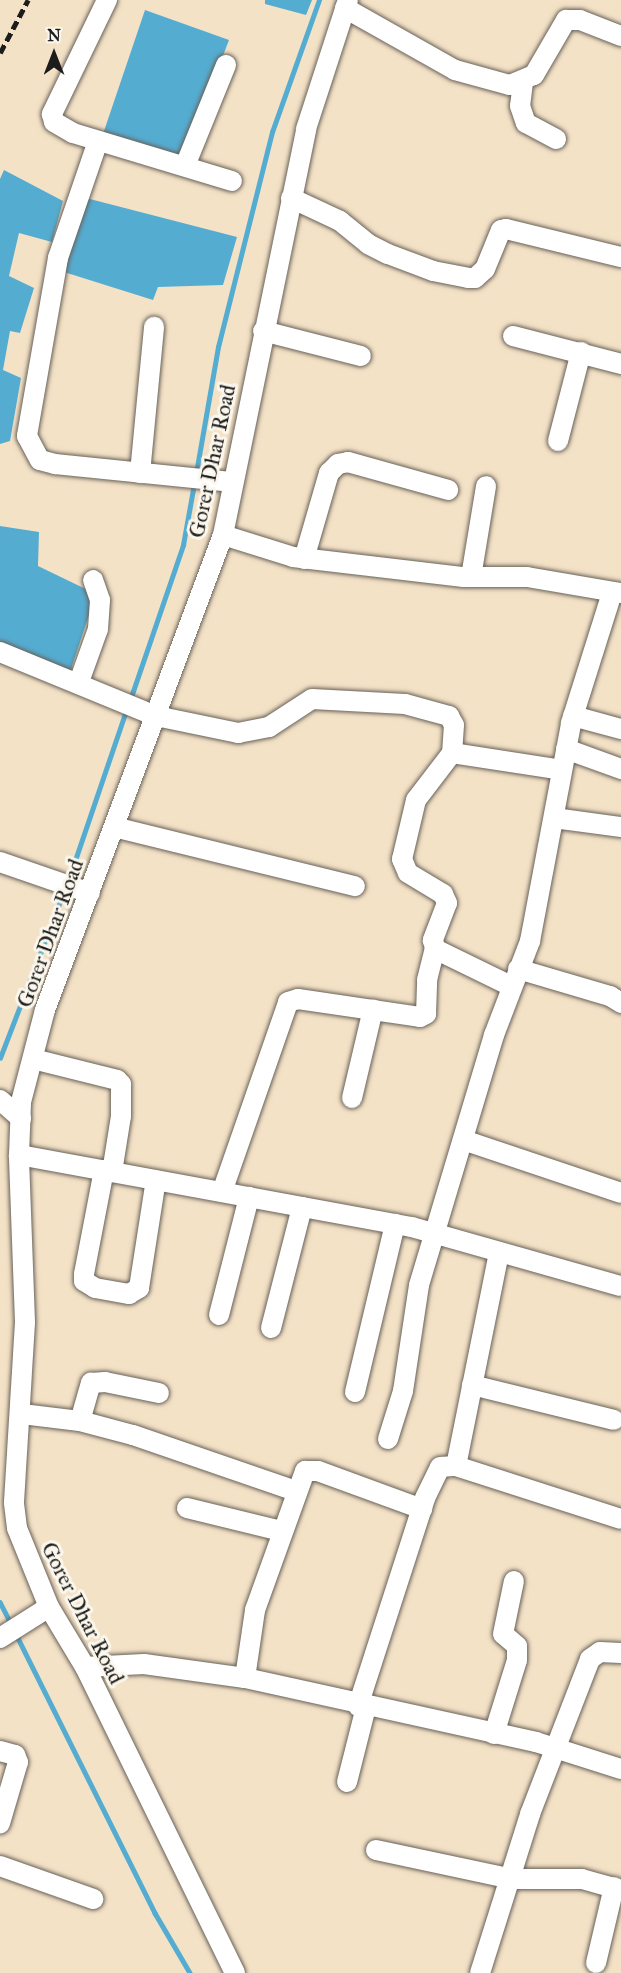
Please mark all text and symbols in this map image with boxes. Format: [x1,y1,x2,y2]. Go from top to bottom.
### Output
north arrow [24,24,84,84]
text: N [47,26,61,45]
street label: Gorer Dhar Road [183,382,241,540]
street label: Gorer Dhar Road [11,855,89,1011]
street label: Gorer Dhar Road [36,1537,130,1689]

